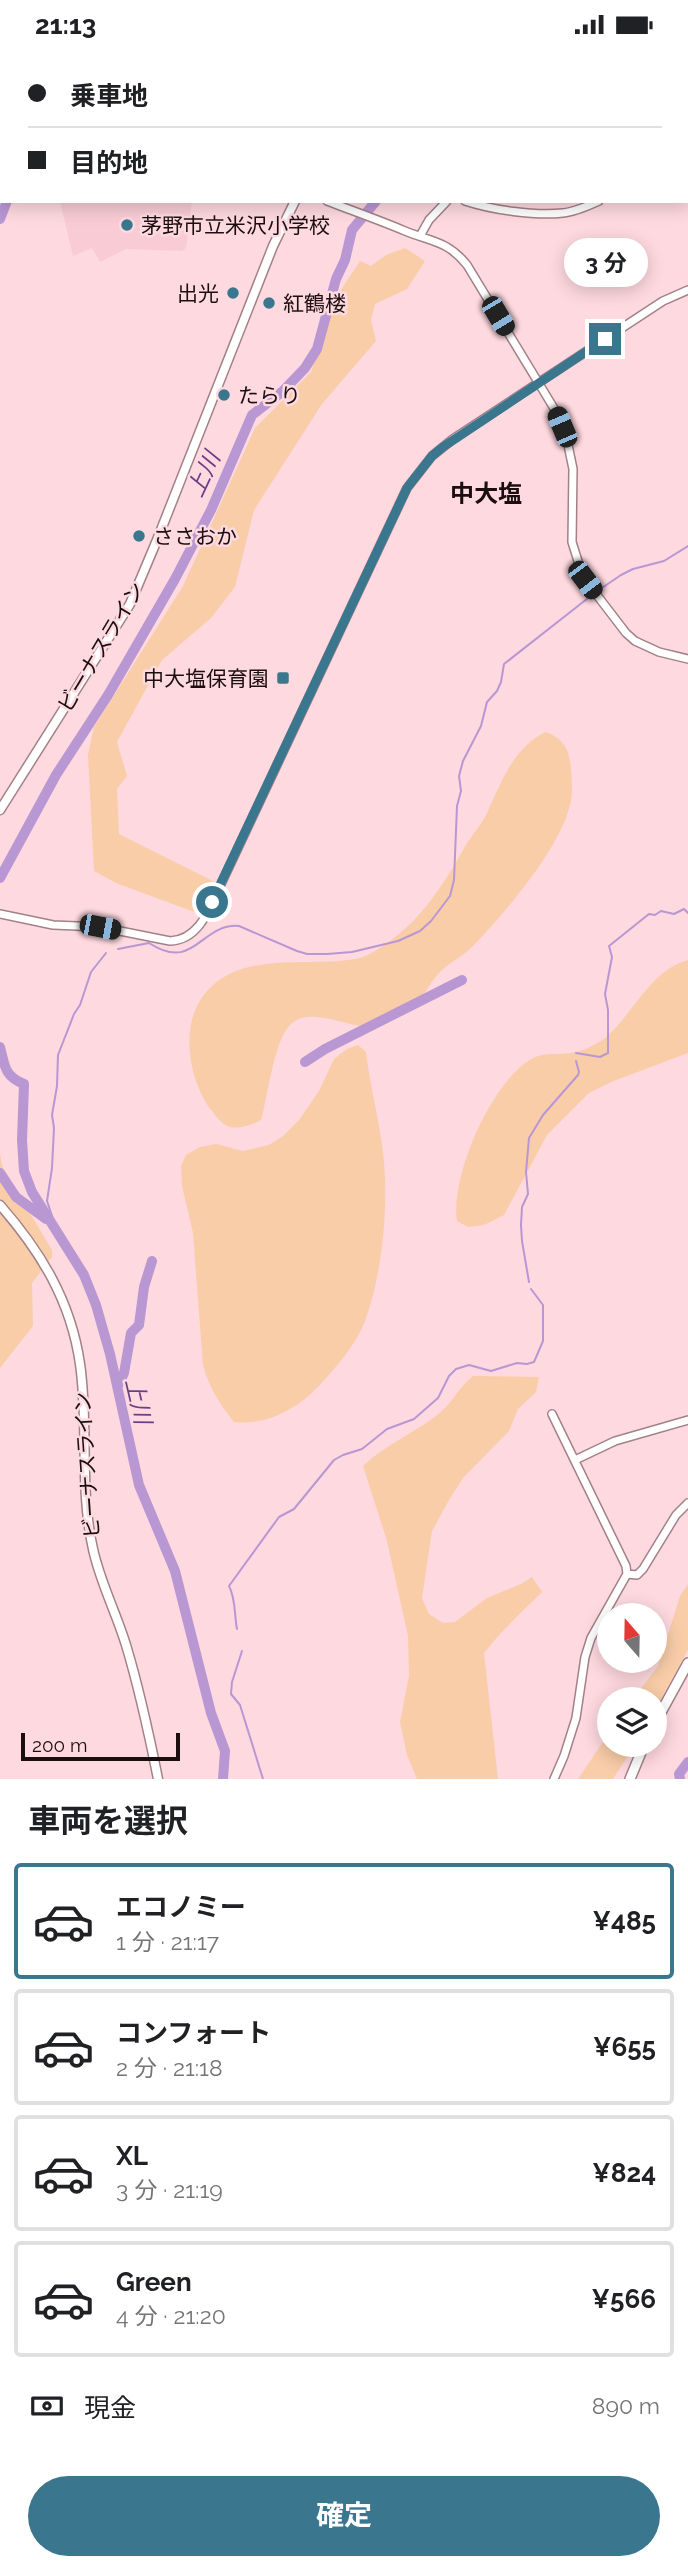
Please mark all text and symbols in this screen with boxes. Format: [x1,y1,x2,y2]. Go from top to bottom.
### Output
text: 21:13 [35,10,96,40]
text: 乗車地 [70,81,148,111]
text: 目的地 [70,148,148,178]
place label: 茅野市立米沢小学校 [141,213,330,238]
marker: 茅野市立米沢小学校 [119,217,135,233]
callout: 3 分 [563,237,647,287]
text: 3 分 [585,249,627,276]
place label: 出光 [177,281,219,306]
marker: 出光 [225,285,241,301]
place label: 紅鶴楼 [283,291,346,316]
car [479,293,518,339]
marker: 紅鶴楼 [261,295,277,311]
route end [589,323,621,355]
place label: たらり [238,383,301,408]
marker: たらり [216,387,232,403]
car [545,404,580,450]
water label: 上川 [181,445,226,501]
district label: 中大塩 [450,479,522,508]
place label: ささおか [153,524,237,549]
marker: ささおか [131,528,147,544]
car [564,557,607,603]
street label: ビーナスライン [52,578,150,716]
place label: 中大塩保育園 [143,666,269,691]
marker: 中大塩保育園 [275,670,291,686]
route start [196,886,228,918]
car [78,913,123,941]
water label: 上川 [121,1376,158,1429]
street label: ビーナスライン [69,1391,105,1539]
north arrow [597,1603,667,1673]
map controls [597,1603,667,1757]
button: layers [597,1687,667,1757]
scale bar [21,1730,180,1762]
text: 200 m [32,1734,87,1756]
text: 車両を選択 [28,1802,188,1839]
icon: car [32,1890,95,1953]
text: エコノミー [116,1892,246,1922]
text: ¥485 [593,1906,656,1936]
text: 1 分 · 21:17 [116,1928,219,1955]
icon: car [32,2016,95,2079]
text: コンフォート [116,2018,271,2048]
text: ¥655 [593,2032,656,2062]
text: 2 分 · 21:18 [116,2054,223,2081]
text: XL [116,2141,148,2171]
icon: car [32,2142,95,2205]
text: ¥824 [592,2158,656,2188]
text: 3 分 · 21:19 [116,2176,223,2203]
text: Green [116,2267,192,2297]
icon: car [32,2268,95,2331]
text: ¥566 [592,2284,656,2314]
text: 4 分 · 21:20 [116,2302,226,2329]
icon: cash [28,2387,66,2425]
text: 890 m [592,2392,660,2419]
text: 現金 [84,2393,136,2423]
button: 確定 [28,2476,660,2556]

